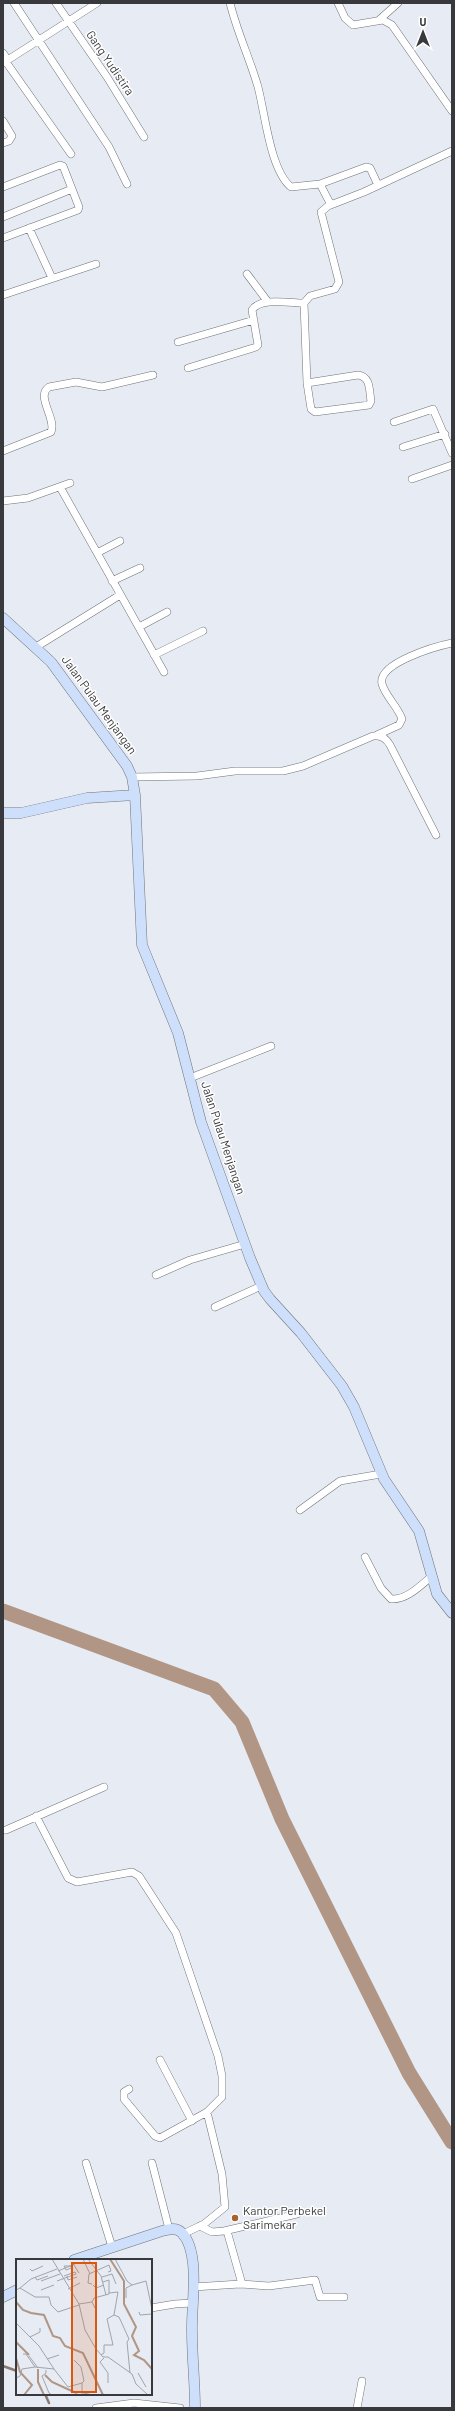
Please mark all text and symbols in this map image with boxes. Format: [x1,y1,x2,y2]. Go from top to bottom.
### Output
north arrow [403,12,443,52]
text: U [420,15,427,28]
street label: Gang Yudistira [84,27,138,97]
street label: Jalan Pulau Menjangan [59,653,140,756]
street label: Jalan Pulau Menjangan [199,1079,249,1196]
place label: Kantor Perbekel Sarimekar [243,2203,326,2231]
marker: Kantor Perbekel Sarimekar [230,2213,240,2223]
inset map [16,2259,152,2395]

